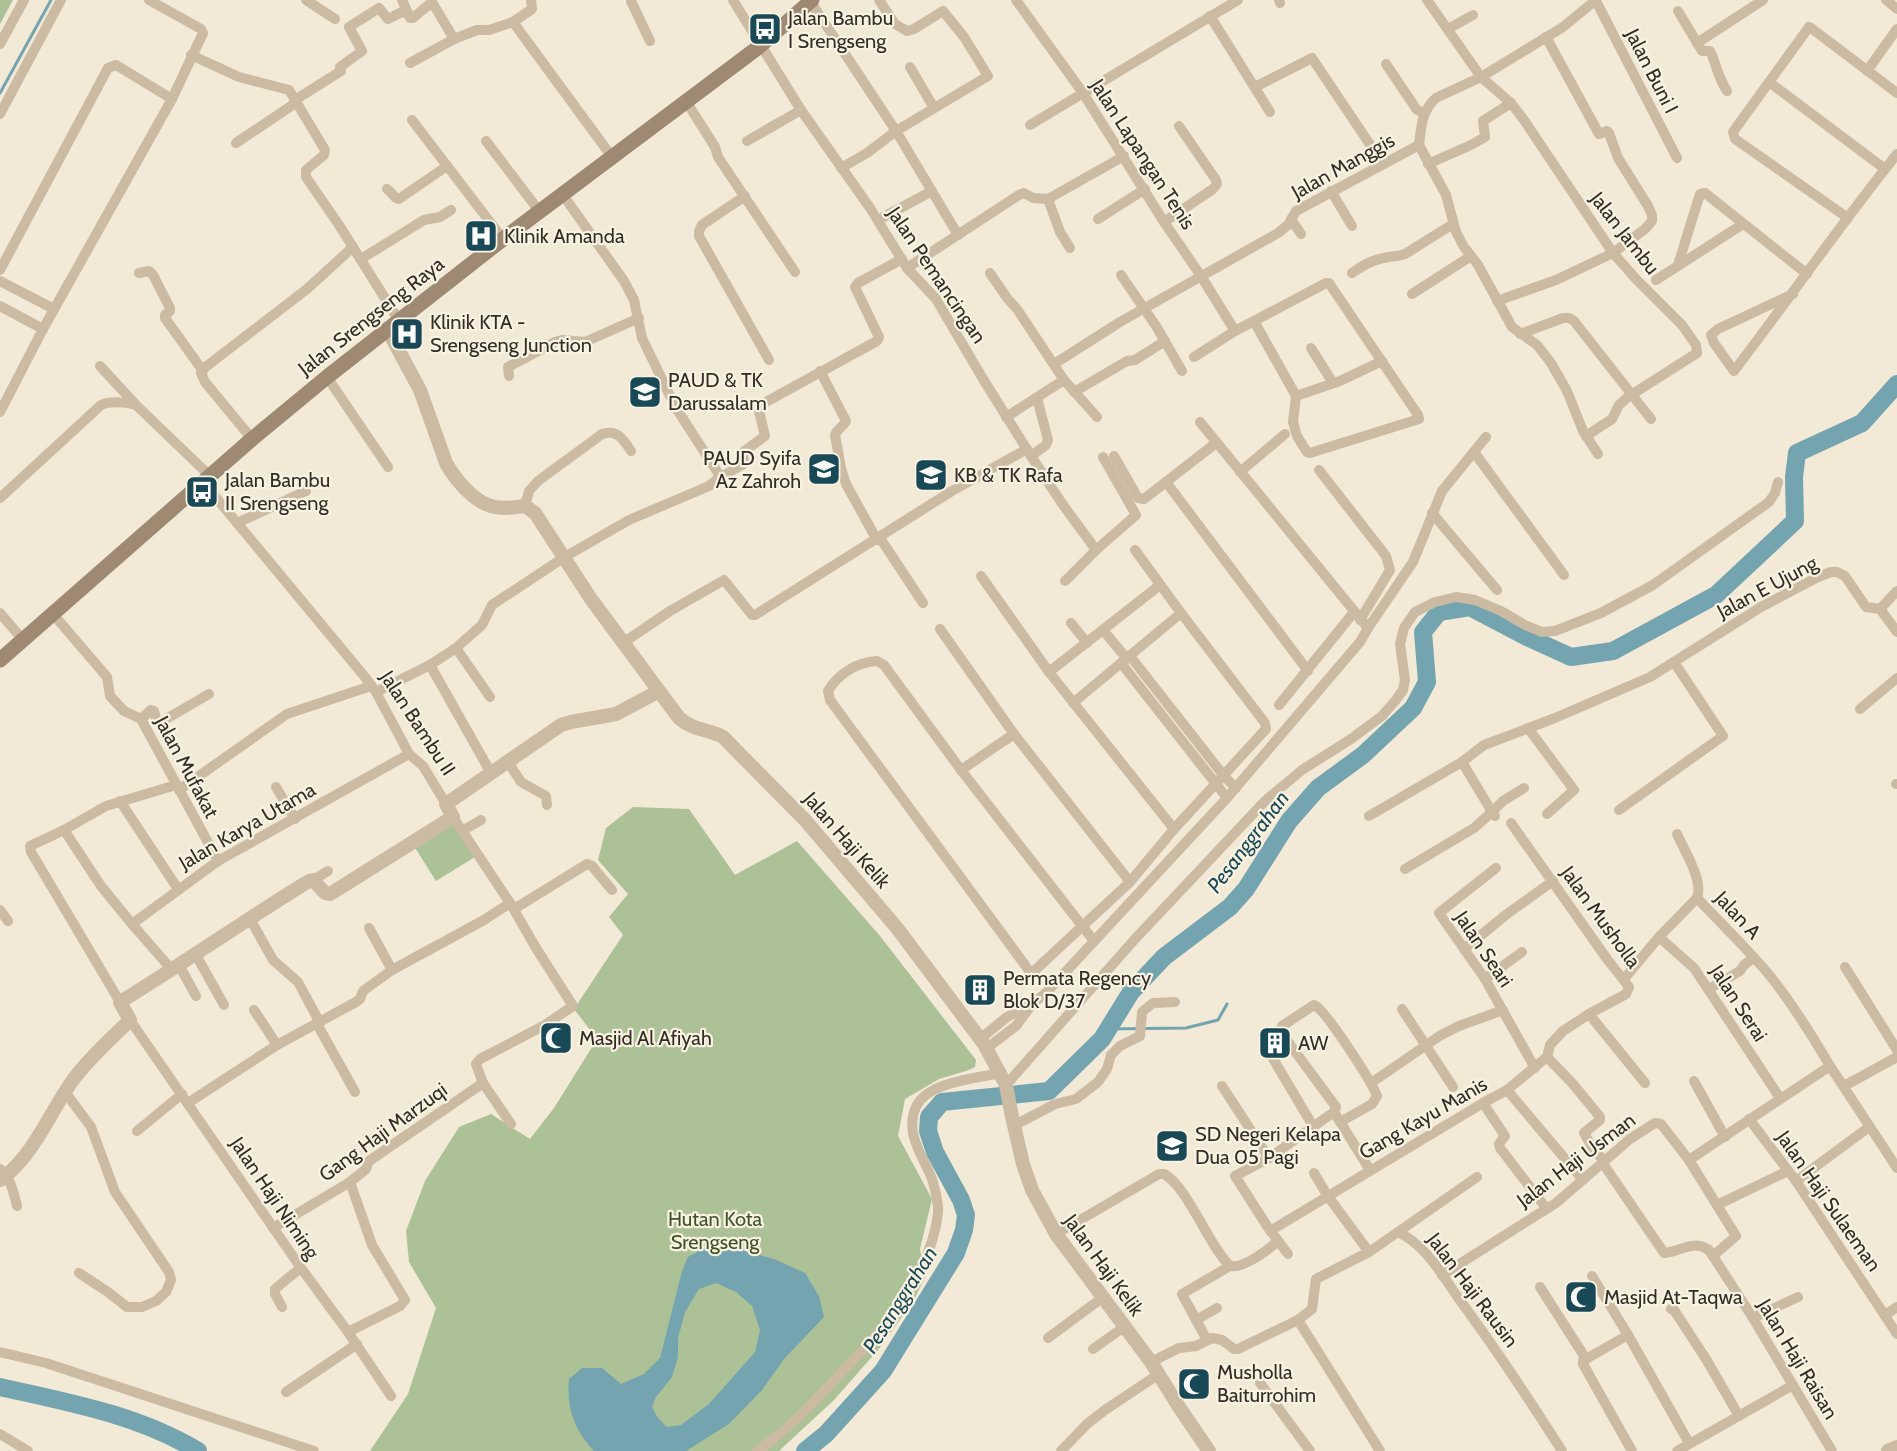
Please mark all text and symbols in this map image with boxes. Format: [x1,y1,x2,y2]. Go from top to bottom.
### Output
place label: Jalan Bambu I Srengseng [787,6,893,53]
bus stop icon: Jalan Bambu I Srengseng [747,11,783,47]
street label: Jalan Buni I [1620,24,1684,117]
street label: Jalan Lapangan Tenis [1085,74,1201,234]
street label: Jalan Manggis [1286,128,1399,205]
street label: Jalan Jambu [1585,186,1665,279]
street label: Jalan Pemancingan [882,201,992,348]
hospital icon: Klinik Amanda [463,218,499,254]
place label: Klinik Amanda [504,224,625,248]
street label: Jalan Srengseng Raya [293,251,449,381]
place label: Klinik KTA - Srengseng Junction [430,310,592,357]
hospital icon: Klinik KTA - Srengseng Junction [389,316,425,352]
place label: PAUD & TK Darussalam [668,368,767,415]
school or university icon: PAUD & TK Darussalam [627,374,663,410]
place label: PAUD Syifa Az Zahroh [703,446,801,493]
school or university icon: PAUD Syifa Az Zahroh [806,451,842,487]
school or university icon: KB & TK Rafa [913,457,949,493]
place label: KB & TK Rafa [954,463,1063,487]
place label: Jalan Bambu II Srengseng [224,468,330,515]
bus stop icon: Jalan Bambu II Srengseng [184,474,220,510]
street label: Jalan E Ujung [1712,550,1822,624]
street label: Jalan Bambu II [375,665,461,780]
street label: Jalan Mufakat [150,711,224,822]
street label: Jalan Karya Utama [174,777,320,875]
street label: Jalan Haji Kelik [798,786,895,893]
water label: Pesanggrahan [1201,786,1294,897]
street label: Jalan Musholla [1555,861,1646,973]
street label: Jalan A [1709,885,1767,944]
street label: Jalan Seari [1449,906,1518,992]
street label: Jalan Serai [1705,959,1773,1046]
place label: Permata Regency Blok D/37 [1003,966,1151,1013]
building icon: Permata Regency Blok D/37 [962,972,998,1008]
mosque icon: Masjid Al Afiyah [538,1020,574,1056]
building icon: AW [1257,1025,1293,1061]
place label: Masjid Al Afiyah [579,1026,712,1050]
place label: AW [1298,1031,1329,1055]
street label: Gang Kayu Manis [1355,1072,1491,1164]
street label: Gang Haji Marzuqi [314,1077,452,1187]
street label: Jalan Haji Usman [1511,1108,1640,1213]
place label: SD Negeri Kelapa Dua 05 Pagi [1195,1122,1341,1169]
street label: Jalan Haji Sulaeman [1771,1125,1886,1276]
school or university icon: SD Negeri Kelapa Dua 05 Pagi [1154,1128,1190,1164]
street label: Jalan Haji Niming [225,1132,325,1264]
park label: Hutan Kota Srengseng [668,1207,763,1254]
street label: Jalan Haji Kelik [1058,1209,1149,1321]
street label: Jalan Haji Rausin [1422,1227,1524,1352]
water label: Pesanggrahan [857,1242,942,1358]
mosque icon: Masjid At-Taqwa [1563,1279,1599,1315]
place label: Masjid At-Taqwa [1604,1285,1743,1309]
street label: Jalan Haji Raisan [1752,1294,1843,1423]
place label: Musholla Baiturrohim [1217,1360,1316,1407]
mosque icon: Musholla Baiturrohim [1176,1366,1212,1402]

